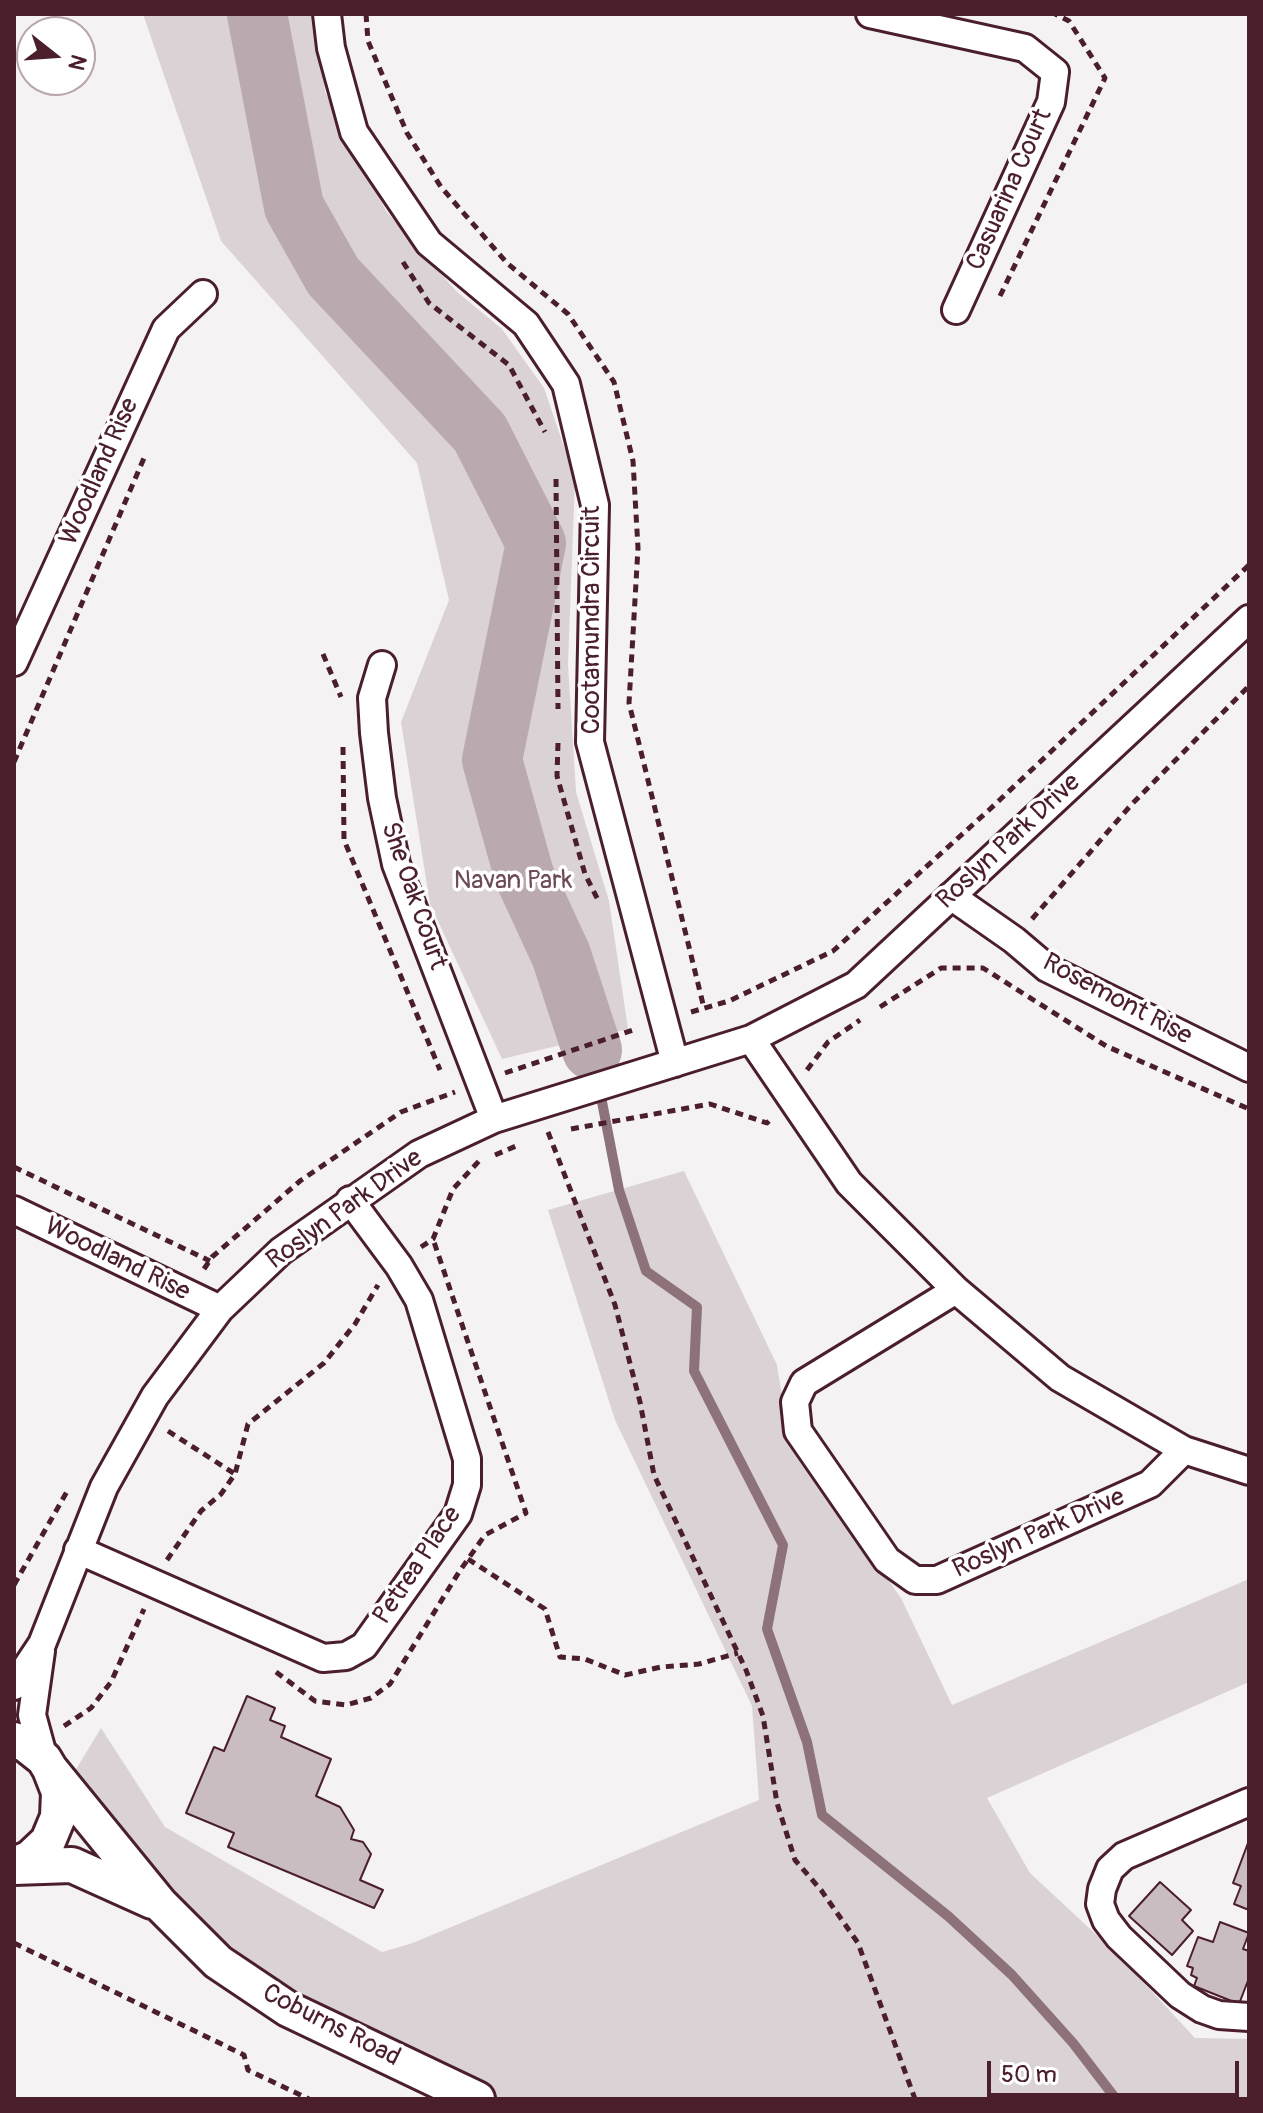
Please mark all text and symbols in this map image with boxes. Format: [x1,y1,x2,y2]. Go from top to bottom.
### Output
north arrow [16,16,96,96]
text: N [61,51,93,74]
street label: Casuarina Court [960,104,1060,276]
street label: Woodland Rise [54,394,146,550]
street label: Cootamundra Circuit [576,506,608,734]
street label: Roslyn Park Drive [931,768,1087,916]
street label: She Oak Court [373,818,453,974]
park label: Navan Park [454,865,572,897]
street label: Rosemont Rise [1037,948,1197,1052]
street label: Roslyn Park Drive [261,1143,429,1277]
street label: Woodland Rise [39,1211,195,1309]
street label: Roslyn Park Drive [948,1482,1130,1586]
street label: Petrea Place [367,1501,469,1631]
street label: Coburns Road [257,1978,405,2074]
scale bar [991,2045,1243,2095]
text: 50 m [1001,2060,1057,2089]

